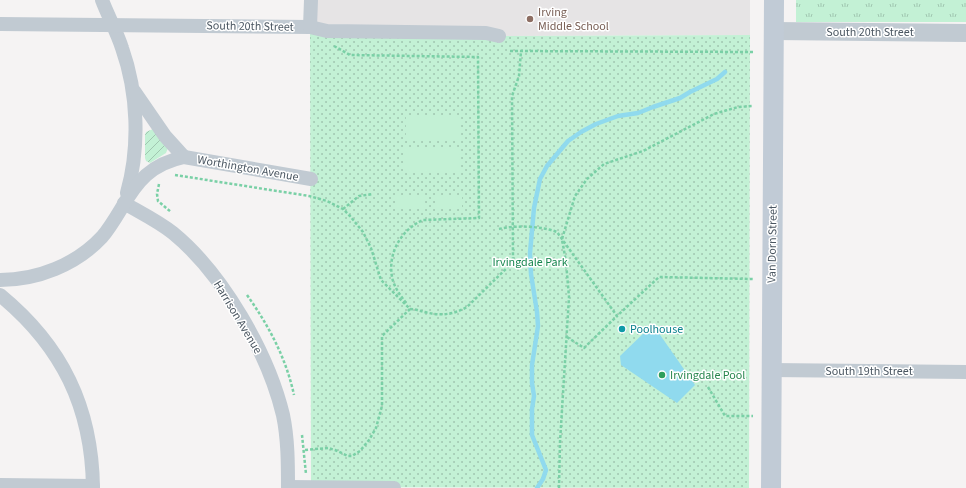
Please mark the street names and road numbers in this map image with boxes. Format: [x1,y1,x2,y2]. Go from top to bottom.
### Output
street label: South 20th Street [206,17,294,36]
street label: South 20th Street [826,24,914,41]
street label: Worthington Avenue [196,151,300,186]
street label: Van Dorn Street [763,205,782,283]
street label: Harrison Avenue [209,277,266,357]
street label: South 19th Street [825,363,913,380]

